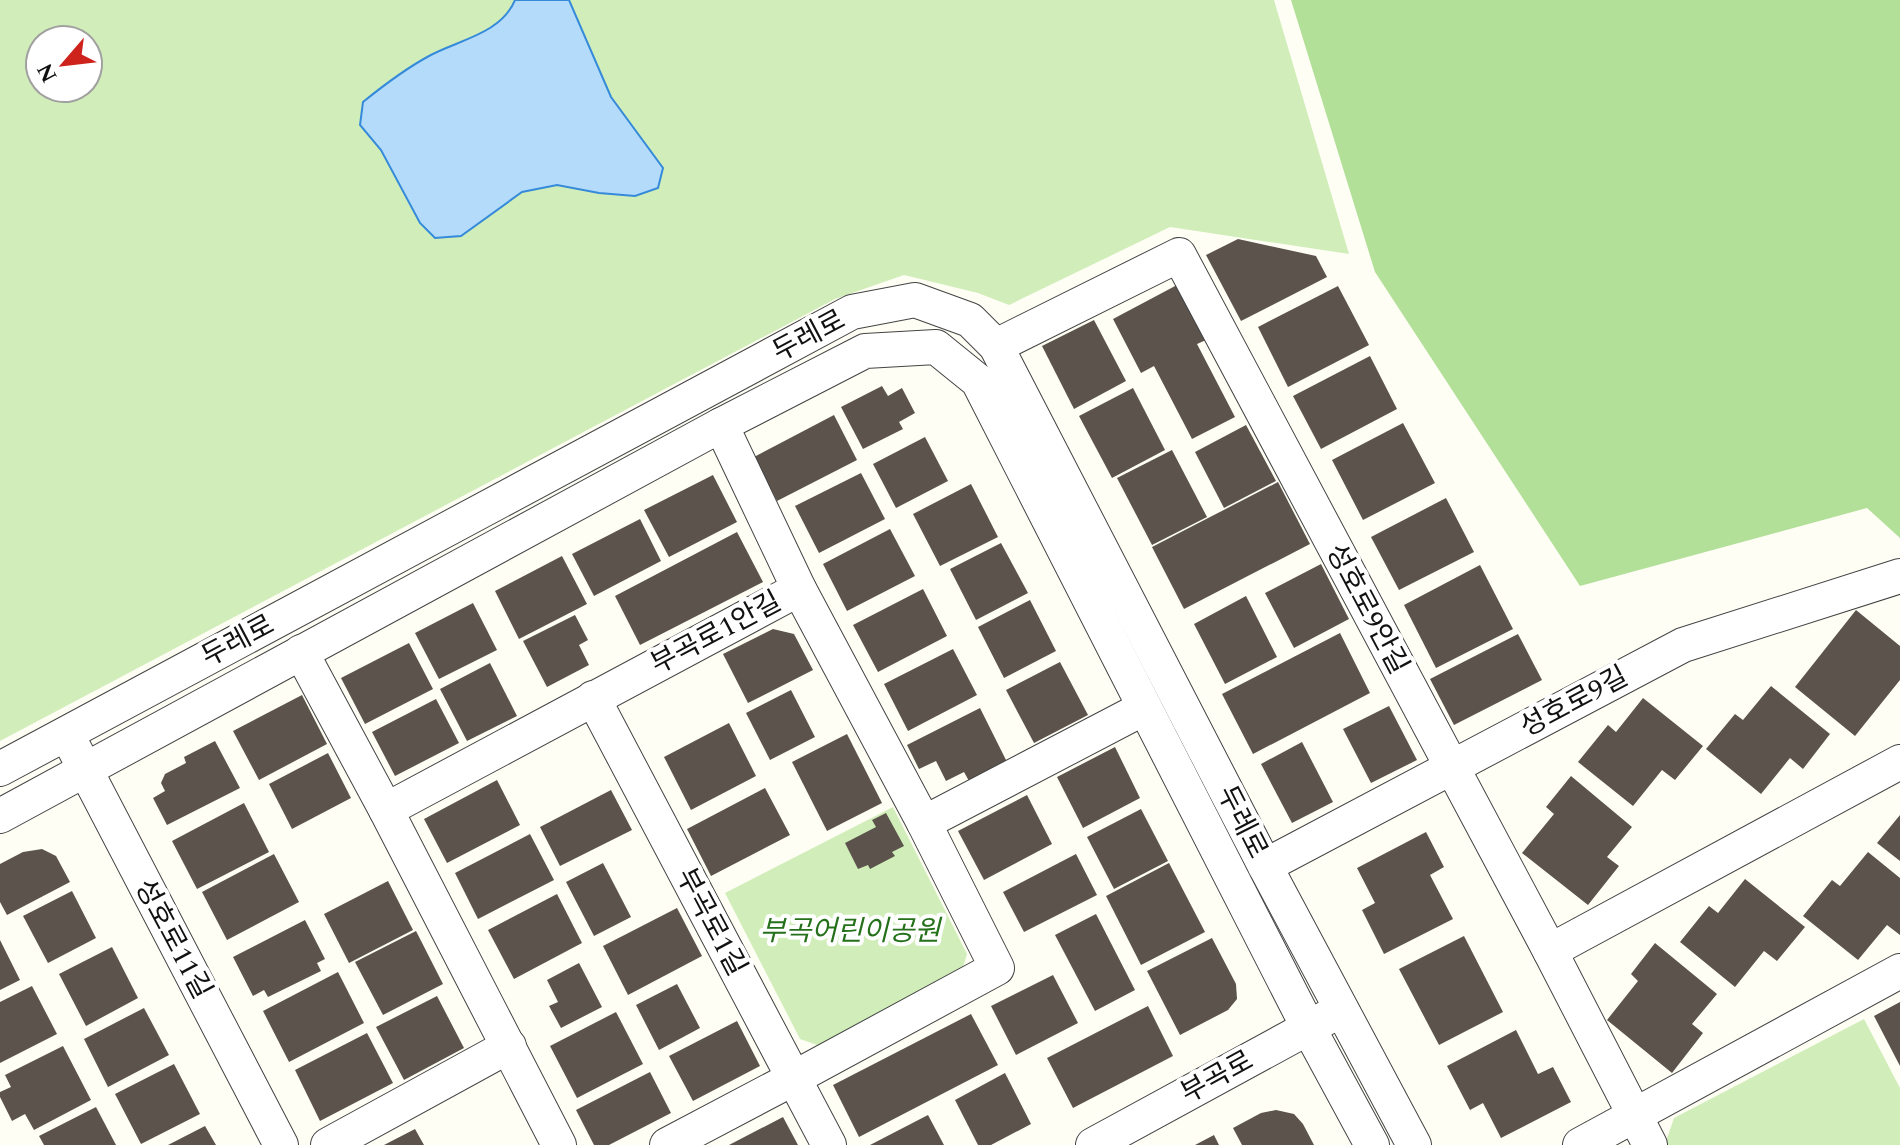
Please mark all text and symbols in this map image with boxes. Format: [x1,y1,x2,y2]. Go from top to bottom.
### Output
north arrow [24,24,104,104]
text: N [29,57,66,88]
street label: 두레로 [765,299,853,373]
street label: 성호로9안길 [1314,536,1420,682]
street label: 부곡로1안길 [643,580,789,686]
street label: 두레로 [194,604,282,678]
street label: 성호로9길 [1512,656,1636,748]
street label: 두레로 [1205,778,1279,866]
street label: 부곡로1길 [665,860,757,984]
street label: 성호로11길 [123,871,223,1007]
park label: 부곡어린이공원 [760,910,942,953]
street label: 부곡로 [1173,1039,1261,1115]

